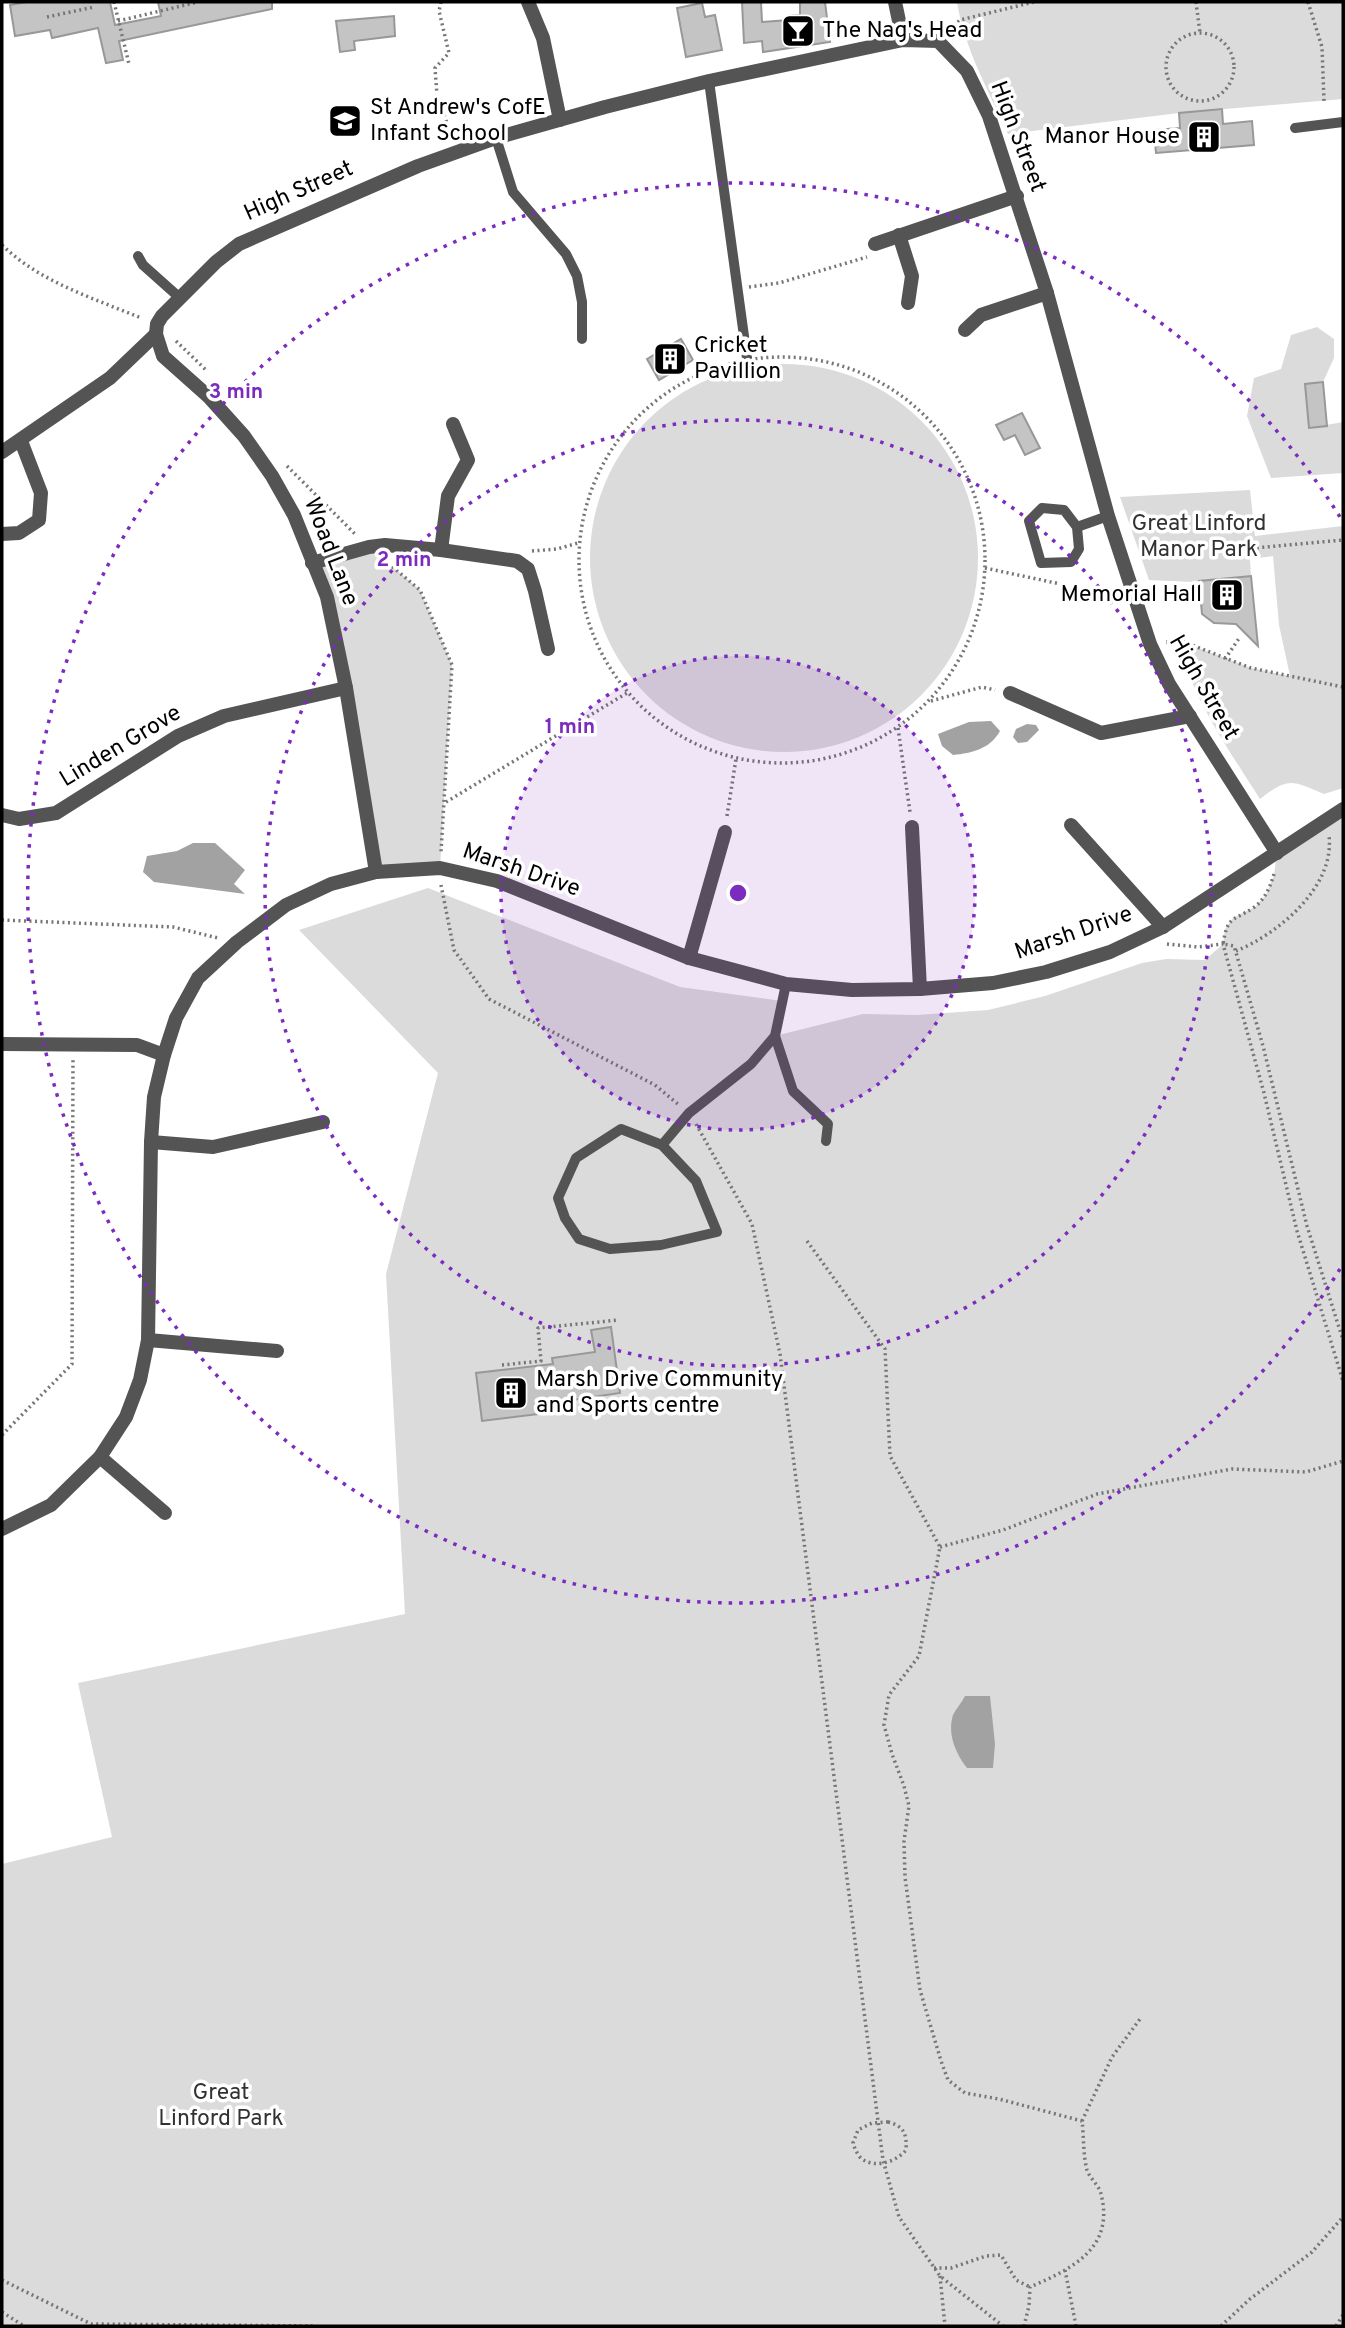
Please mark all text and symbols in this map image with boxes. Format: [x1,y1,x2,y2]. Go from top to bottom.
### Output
bar icon: The Nag's Head [779,12,817,50]
place label: The Nag's Head [822,17,982,46]
street label: High Street [983,77,1051,197]
place label: St Andrew's CofE Infant School [370,94,546,149]
school or university icon: St Andrew's CofE Infant School [326,102,364,140]
building icon: Manor House [1185,118,1223,156]
place label: Manor House [1045,123,1180,152]
street label: High Street [240,155,358,229]
place label: Cricket Pavillion [694,332,781,387]
building icon: Cricket Pavillion [651,340,689,378]
text: 3 min [209,379,263,406]
street label: Woad Lane [296,494,364,610]
park label: Great Linford Manor Park [1131,510,1267,565]
text: 2 min [377,547,431,574]
building icon: Memorial Hall [1208,576,1246,614]
place label: Memorial Hall [1061,581,1202,610]
street label: High Street [1161,630,1245,746]
street label: Linden Grove [55,699,187,795]
text: 1 min [545,714,595,741]
street label: Marsh Drive [458,837,584,905]
centre of rings [726,881,750,905]
street label: Marsh Drive [1011,900,1137,968]
place label: Marsh Drive Community and Sports centre [536,1366,783,1421]
building icon: Marsh Drive Community and Sports centre [492,1374,530,1412]
park label: Great Linford Park [158,2079,284,2134]

